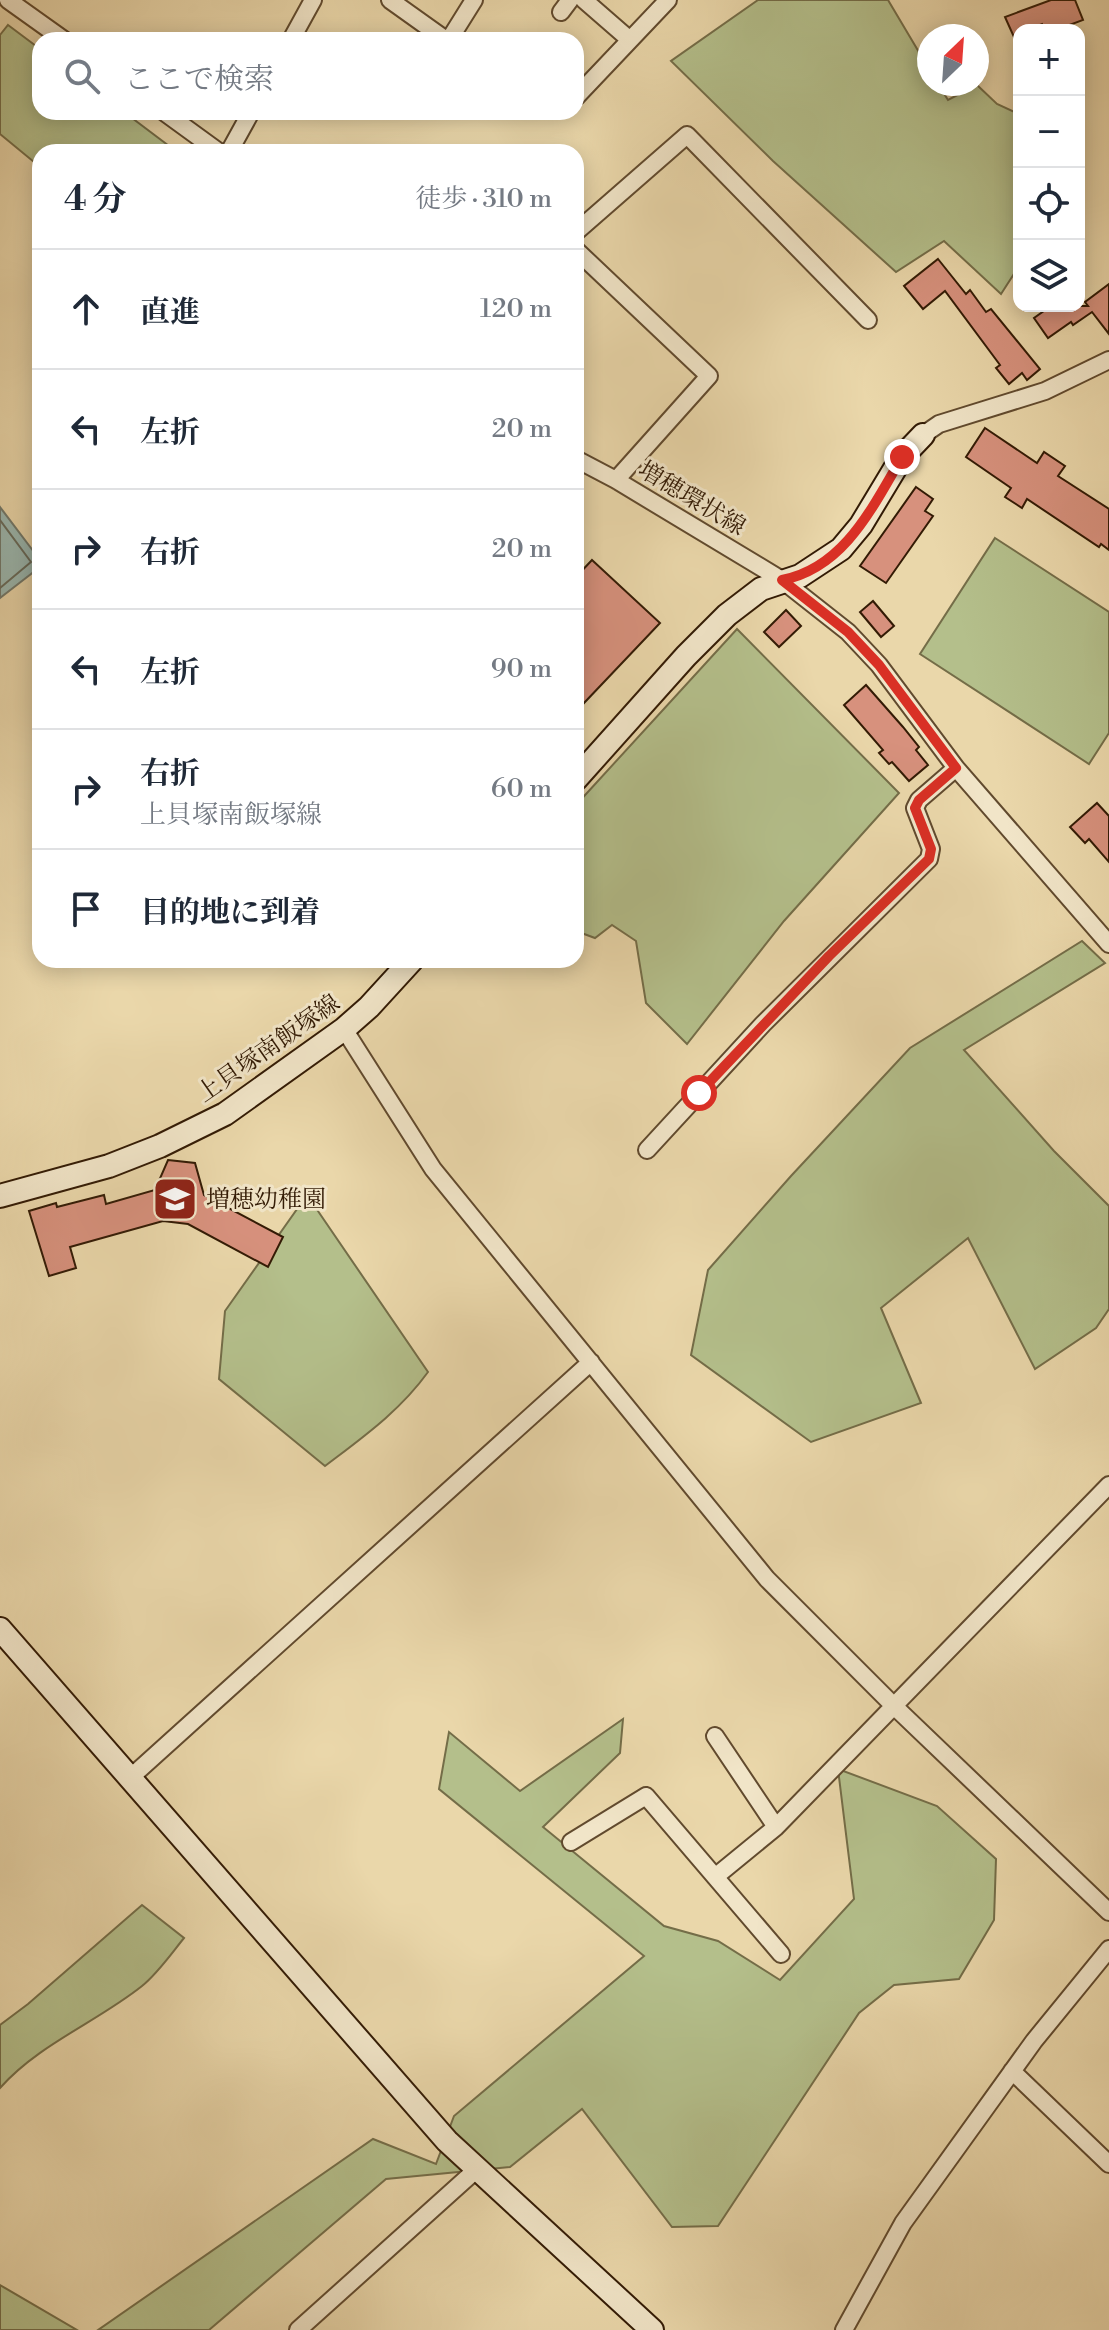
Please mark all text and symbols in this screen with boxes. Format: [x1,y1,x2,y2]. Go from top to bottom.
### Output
north arrow [917,24,989,96]
map controls [1013,24,1085,312]
button: + [1013,24,1085,96]
search box [32,32,584,120]
icon: search [60,54,104,98]
text: ここで検索 [124,61,274,99]
button: − [1013,96,1085,168]
button: locate [1013,168,1085,240]
text: 4 分 [64,179,126,221]
text: 徒歩 · 310 m [415,183,552,215]
button: layers [1013,240,1085,312]
icon: ahead [64,287,108,331]
text: 120 m [480,293,552,325]
text: 直進 [140,294,200,332]
icon: left [64,407,108,451]
text: 20 m [492,413,552,445]
text: 左折 [140,414,200,452]
route end [884,439,920,475]
street label: 増穂環状線 [632,455,751,543]
icon: right [64,527,108,571]
text: 20 m [492,533,552,565]
text: 右折 [140,534,200,572]
icon: left [64,647,108,691]
text: 90 m [491,653,552,685]
text: 左折 [140,654,200,692]
text: 右折 [140,755,200,793]
icon: right [64,767,108,811]
text: 60 m [491,773,552,805]
text: 上貝塚南飯塚線 [140,799,322,831]
icon: arrive [64,887,108,931]
text: 目的地に到着 [140,894,320,932]
street label: 上貝塚南飯塚線 [191,988,346,1109]
route start [681,1075,717,1111]
school or university icon: 増穂幼稚園 [151,1175,199,1223]
place label: 増穂幼稚園 [206,1185,326,1215]

